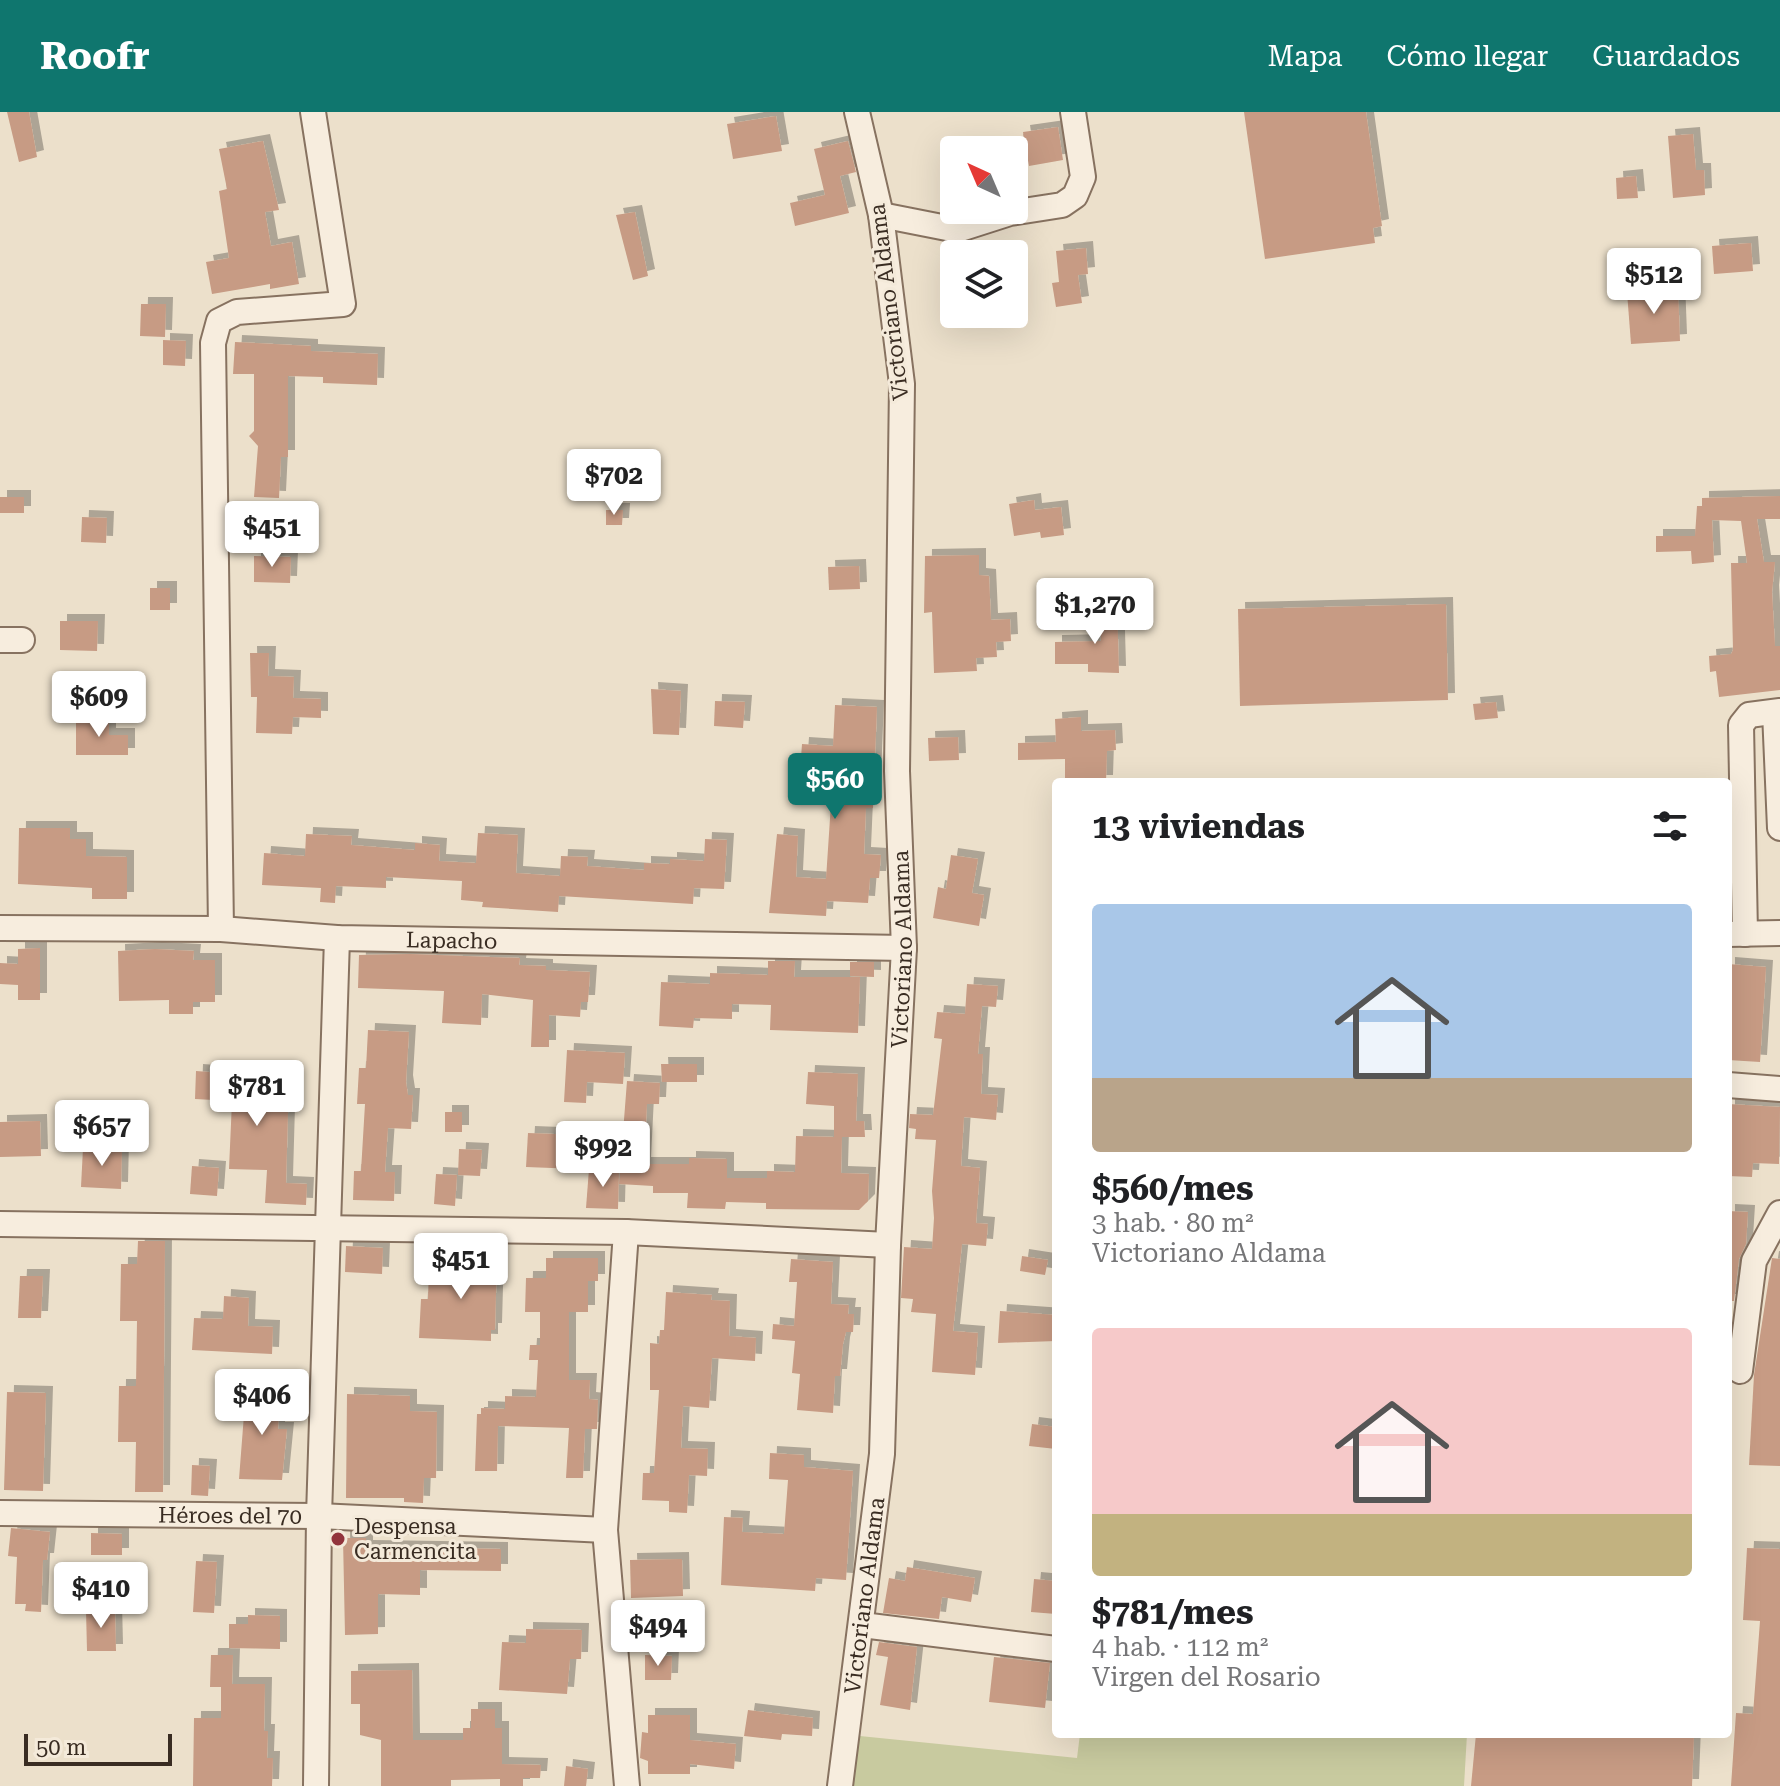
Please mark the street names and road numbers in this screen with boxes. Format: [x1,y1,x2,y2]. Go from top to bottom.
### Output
street label: Victoriano Aldama [865,202,913,402]
street label: Victoriano Aldama [886,850,917,1049]
street label: Lapacho [406,927,498,953]
street label: Victoriano Aldama [839,1496,889,1695]
street label: Héroes del 70 [158,1502,302,1528]

